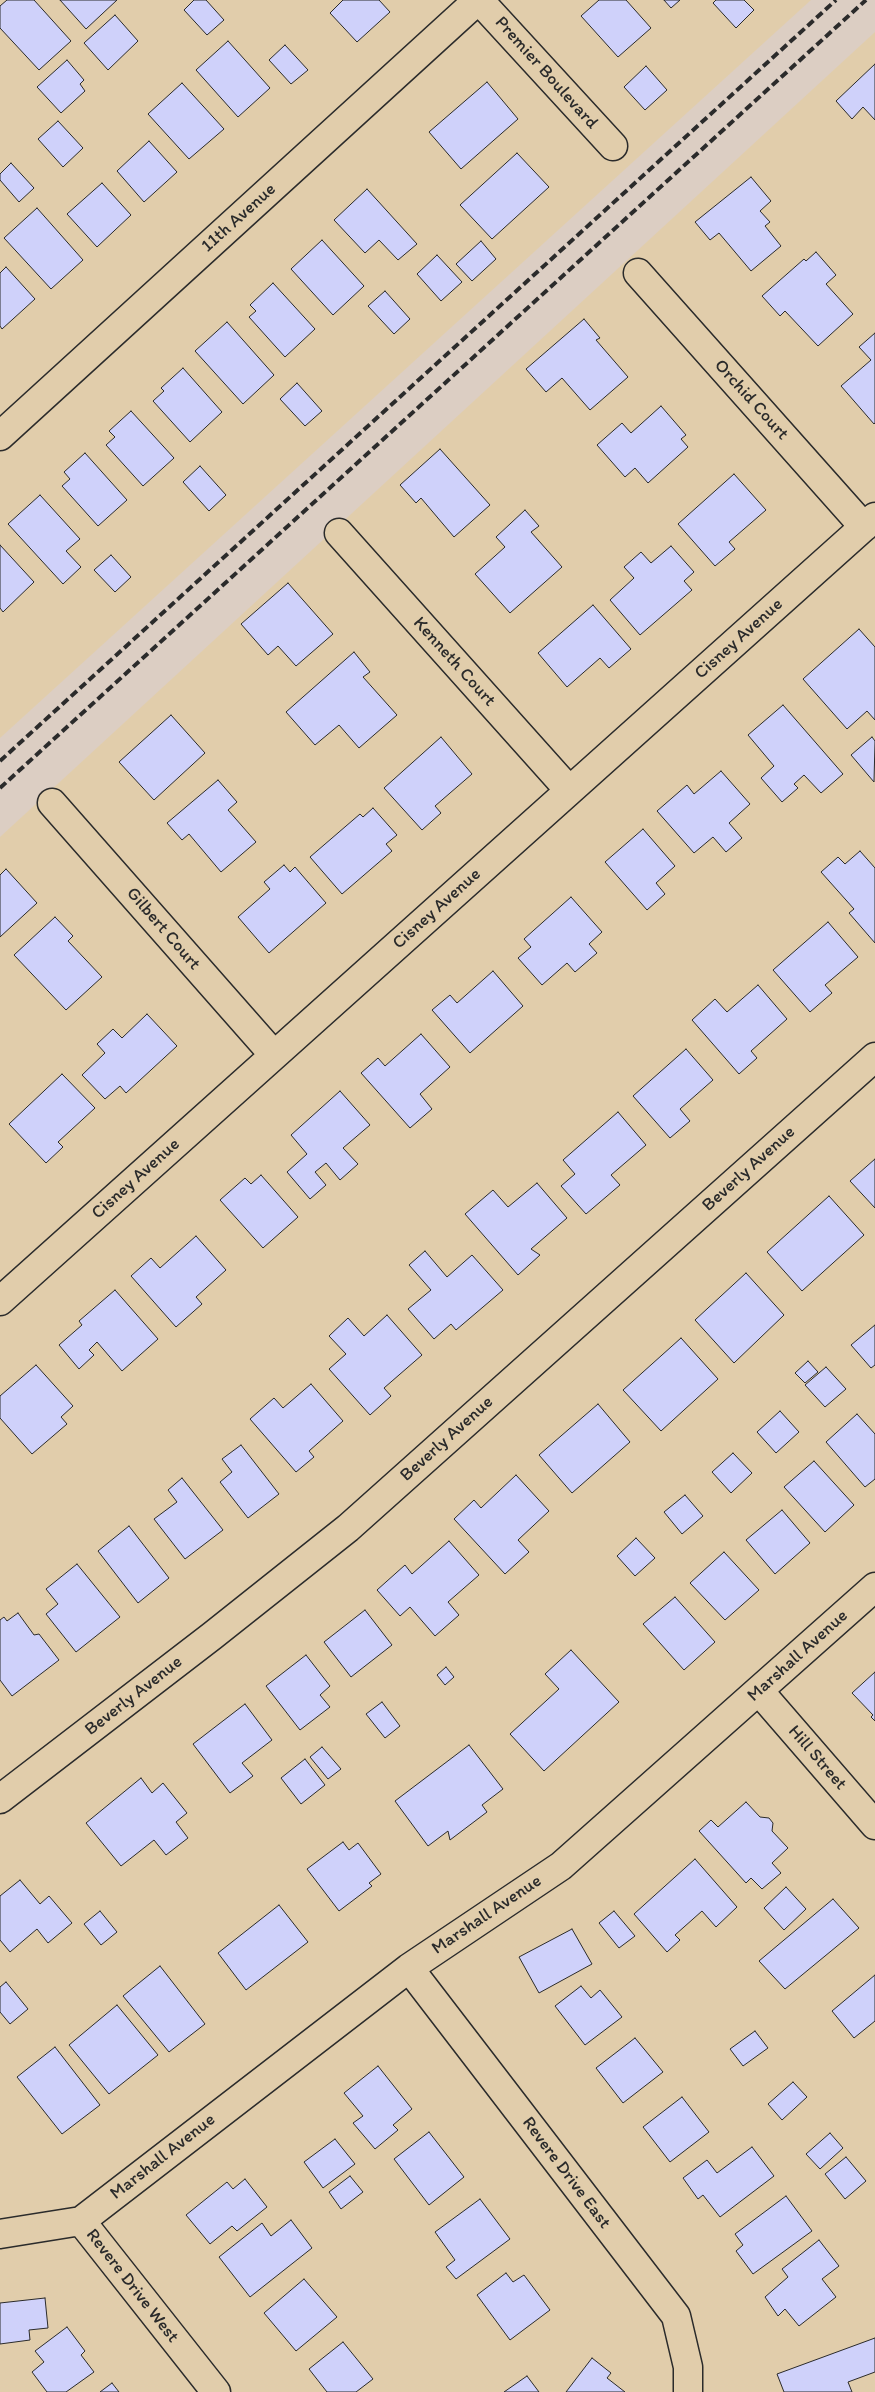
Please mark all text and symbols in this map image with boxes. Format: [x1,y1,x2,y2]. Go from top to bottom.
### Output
street label: Premier Boulevard [490,12,602,134]
street label: 11th Avenue [197,179,281,257]
street label: Orchid Court [709,355,793,445]
street label: Cisney Avenue [690,594,788,684]
street label: Kenneth Court [408,613,500,711]
street label: Cisney Avenue [388,864,486,954]
street label: Gilbert Court [121,883,205,975]
street label: Beverly Avenue [698,1122,800,1216]
street label: Cisney Avenue [87,1134,185,1224]
street label: Beverly Avenue [396,1392,498,1486]
street label: Marshall Avenue [743,1605,853,1707]
street label: Beverly Avenue [81,1651,187,1741]
street label: Hill Street [783,1721,851,1795]
street label: Marshall Avenue [428,1870,546,1960]
street label: Marshall Avenue [106,2109,220,2205]
street label: Revere Drive East [517,2113,615,2233]
street label: Revere Drive West [81,2225,183,2347]

